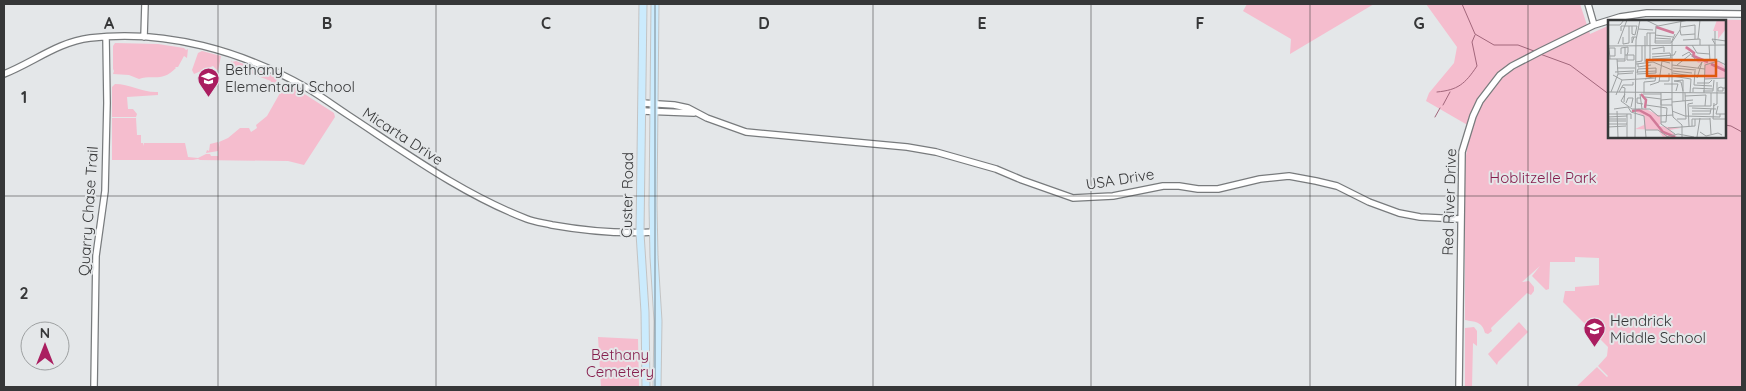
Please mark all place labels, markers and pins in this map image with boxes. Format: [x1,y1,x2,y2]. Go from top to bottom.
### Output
place label: Bethany Elementary School [225,60,355,96]
school or university icon: Bethany Elementary School [197,66,221,97]
place label: Hendrick Middle School [1610,311,1706,347]
school or university icon: Hendrick Middle School [1582,317,1606,348]

